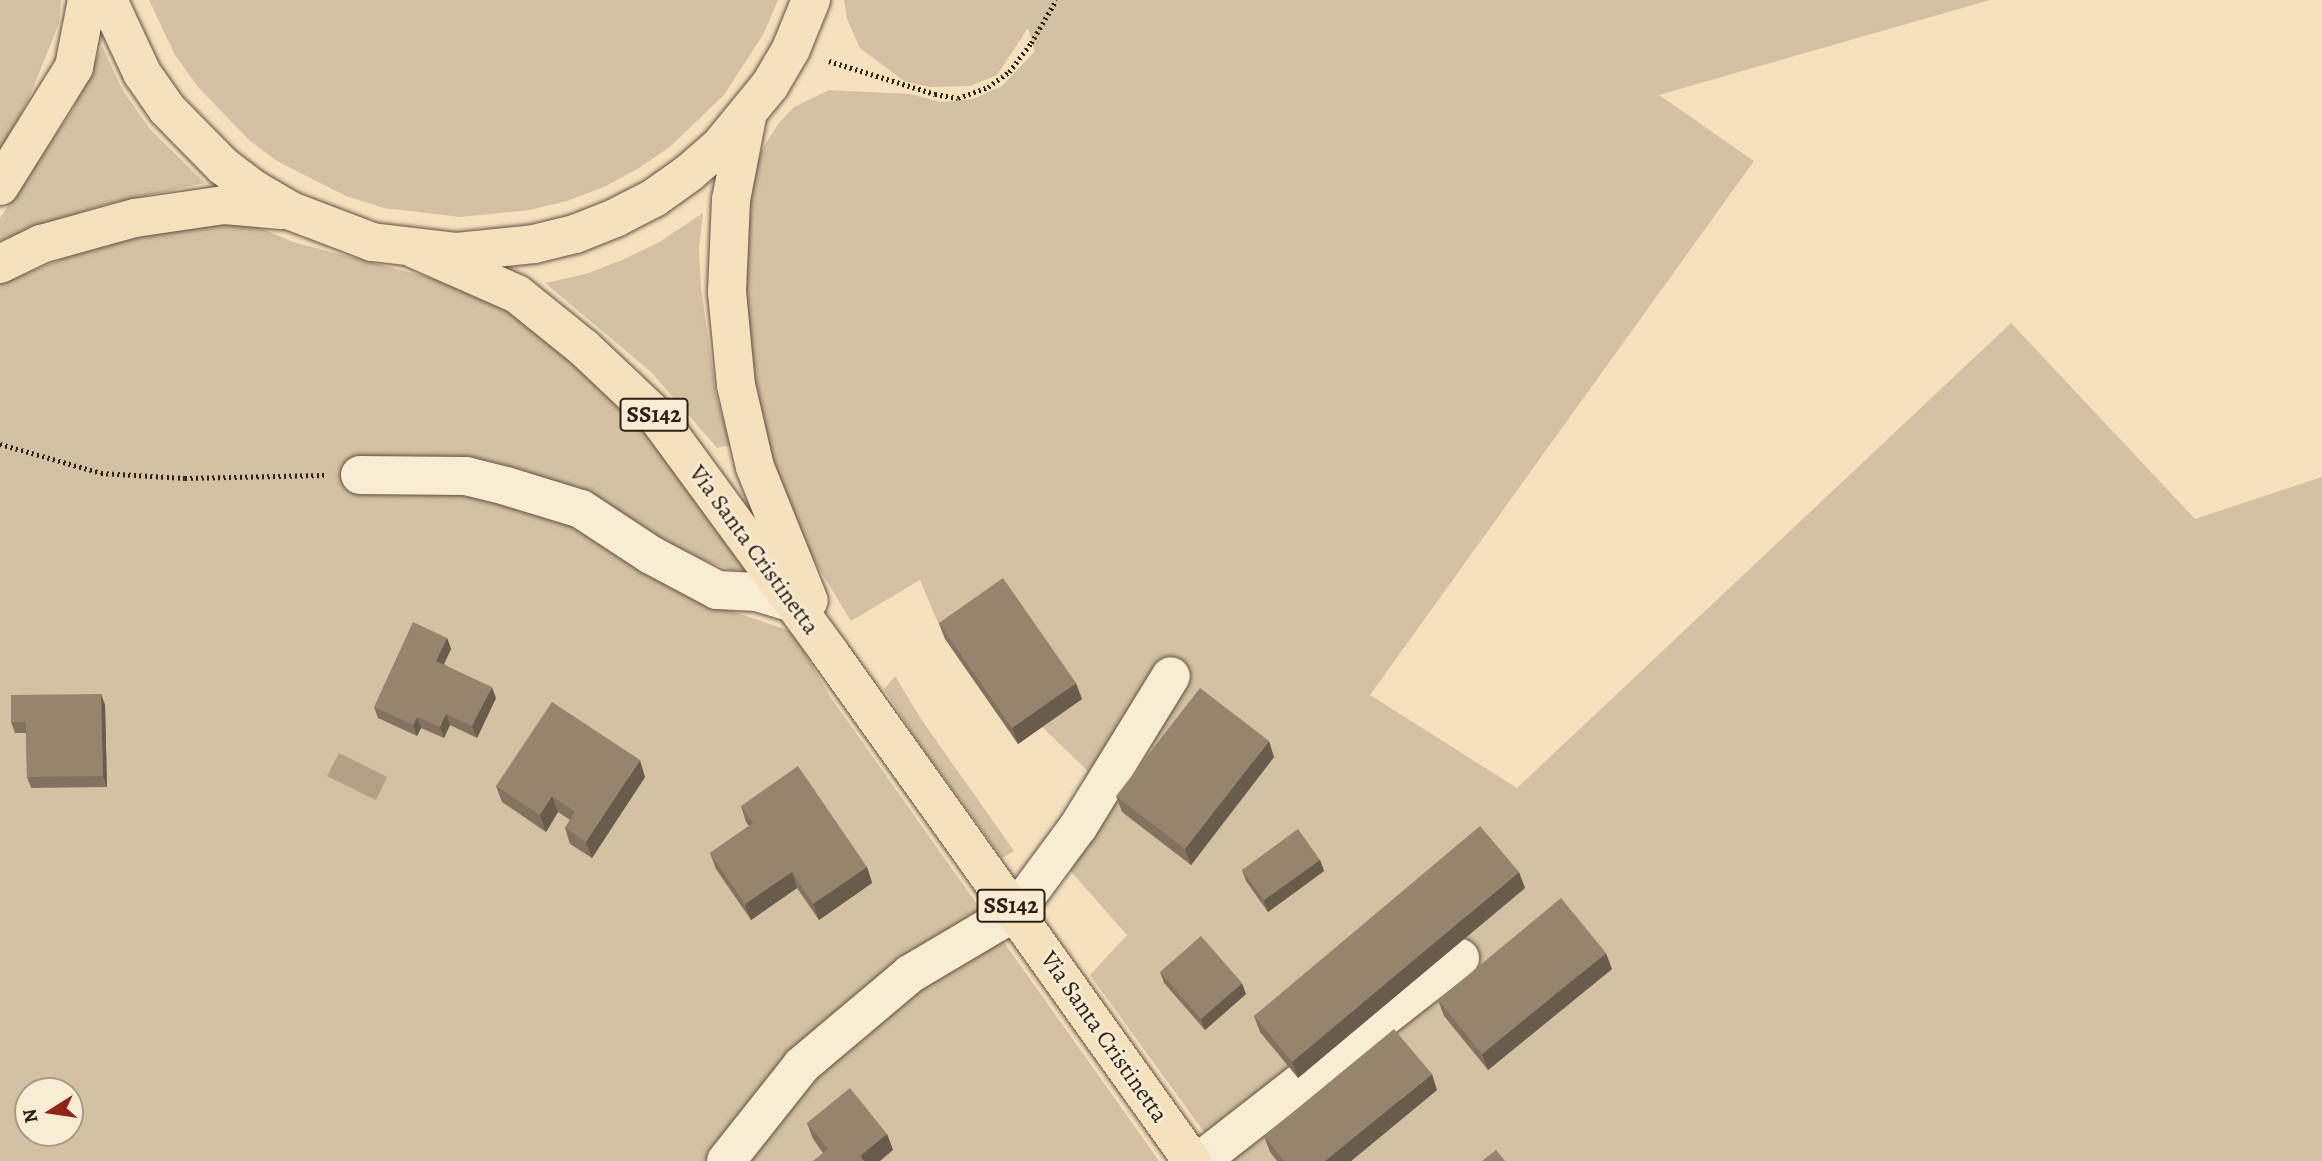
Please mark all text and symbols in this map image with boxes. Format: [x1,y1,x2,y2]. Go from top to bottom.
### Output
road number: SS142 [619,396,689,434]
street label: Via Santa Cristinetta [683,460,825,640]
road number: SS142 [976,886,1046,925]
street label: Via Santa Cristinetta [1034,946,1174,1128]
north arrow [14,1077,84,1147]
text: N [16,1106,45,1125]

